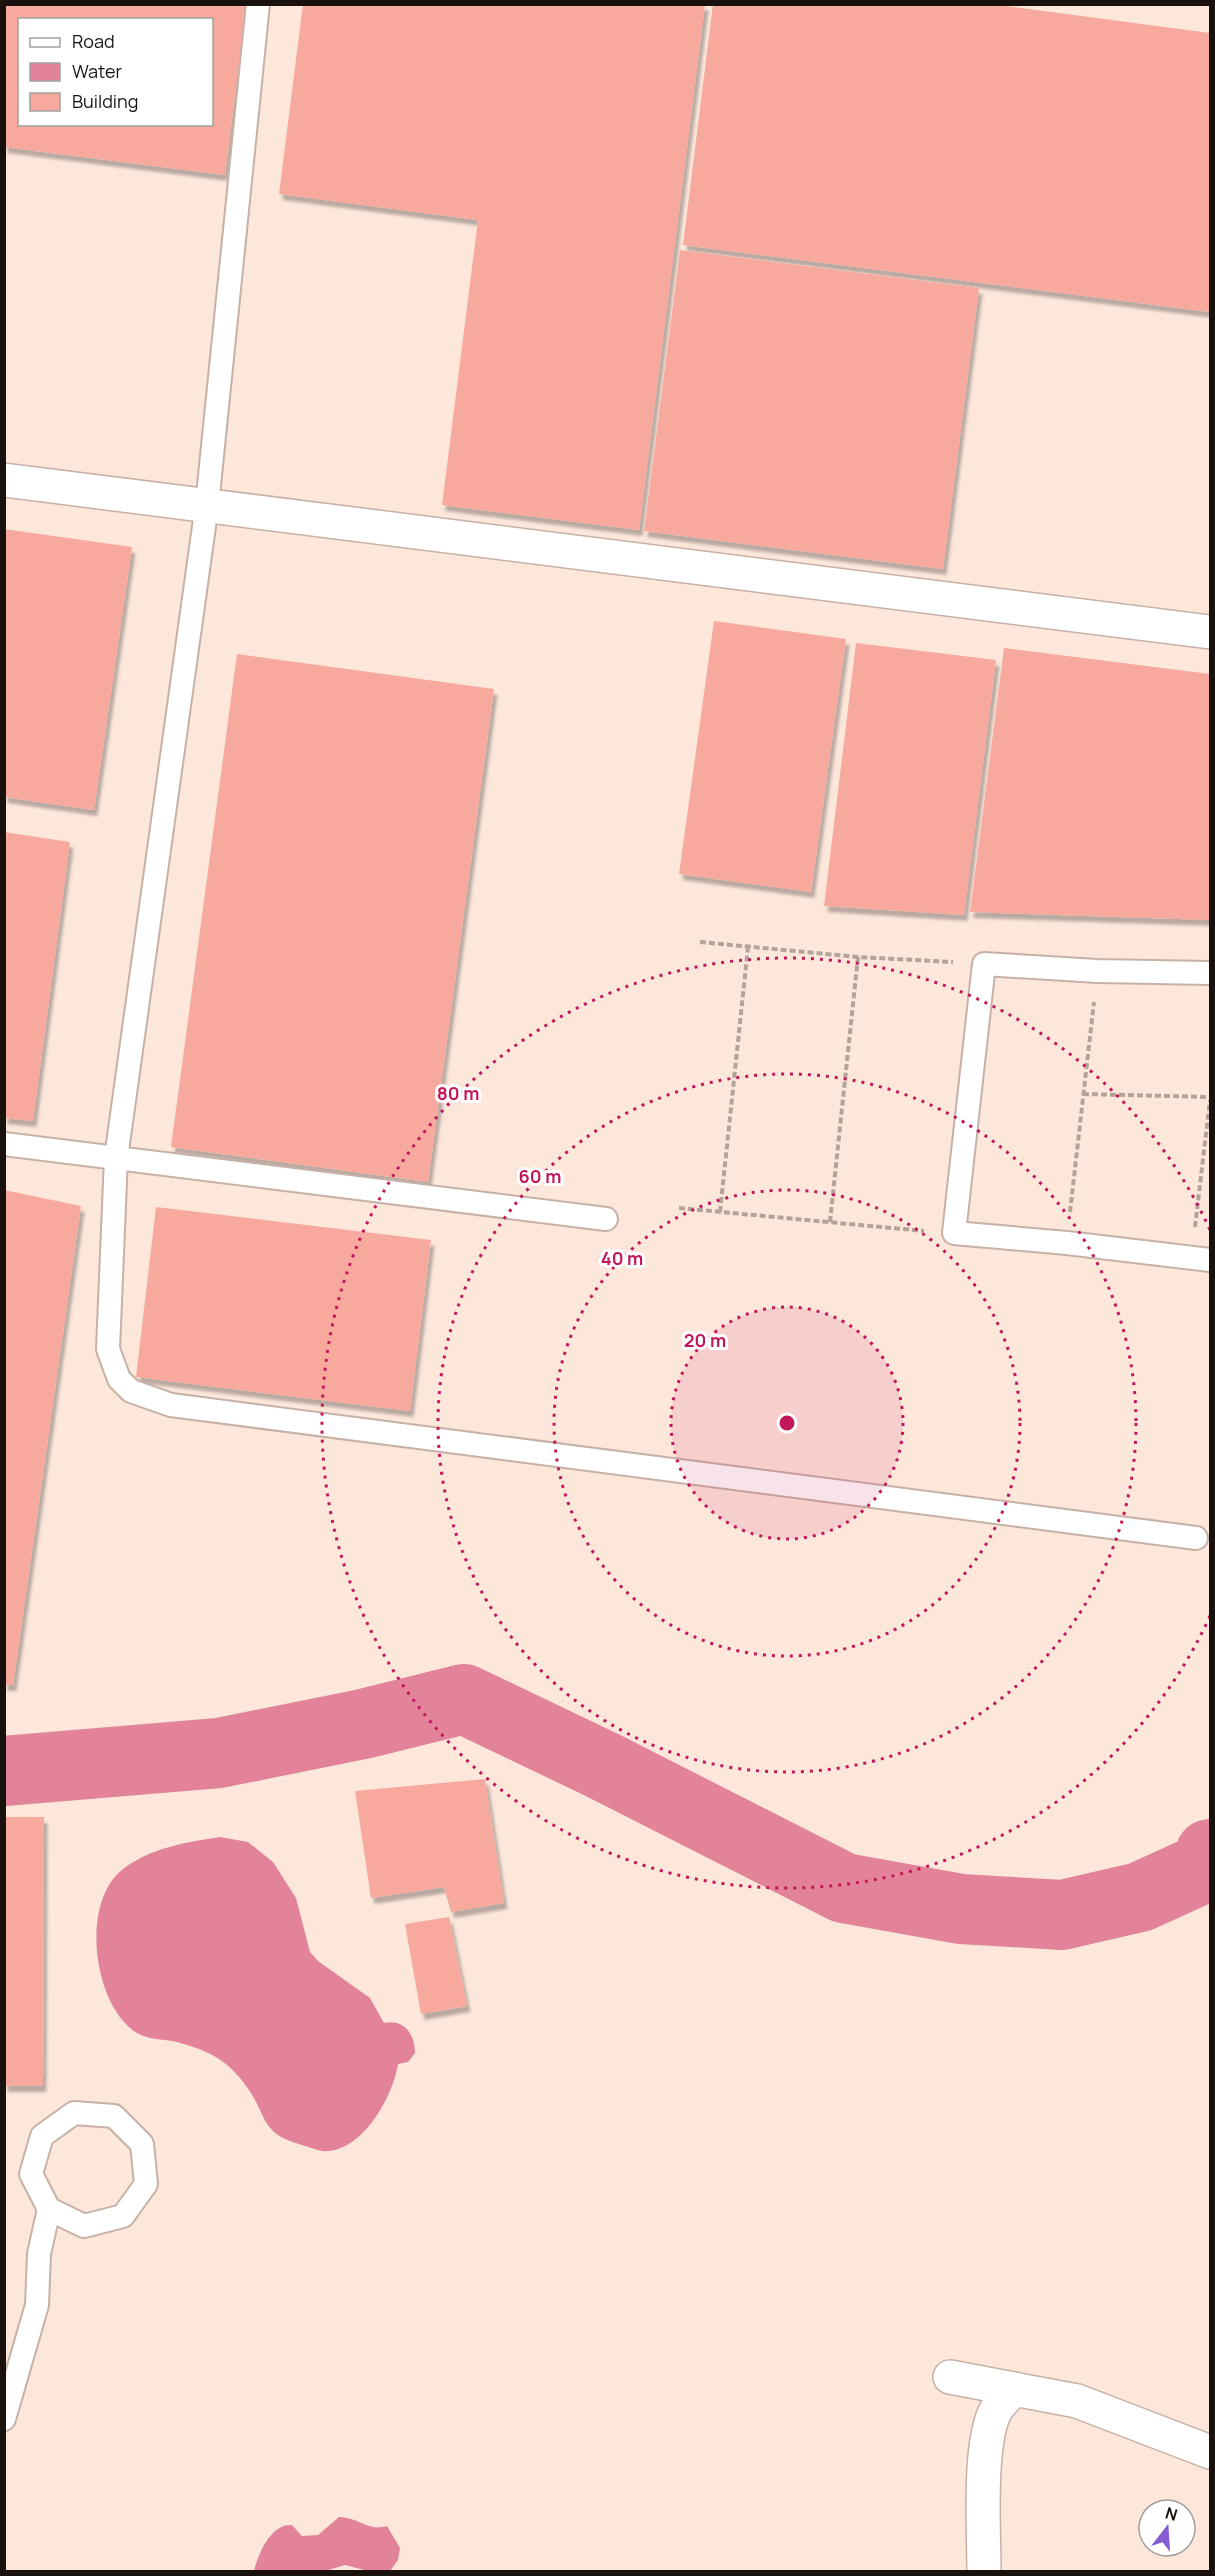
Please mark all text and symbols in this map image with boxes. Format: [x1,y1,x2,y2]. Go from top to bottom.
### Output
legend [18,18,213,126]
text: Road [72,29,115,53]
text: Water [72,59,122,83]
text: Building [72,89,138,113]
text: 80 m [437,1081,479,1105]
text: 60 m [519,1164,561,1188]
text: 40 m [601,1246,643,1270]
text: 20 m [684,1328,726,1352]
centre of rings [777,1413,797,1433]
north arrow [1137,2498,1197,2558]
text: N [1163,2501,1180,2526]

